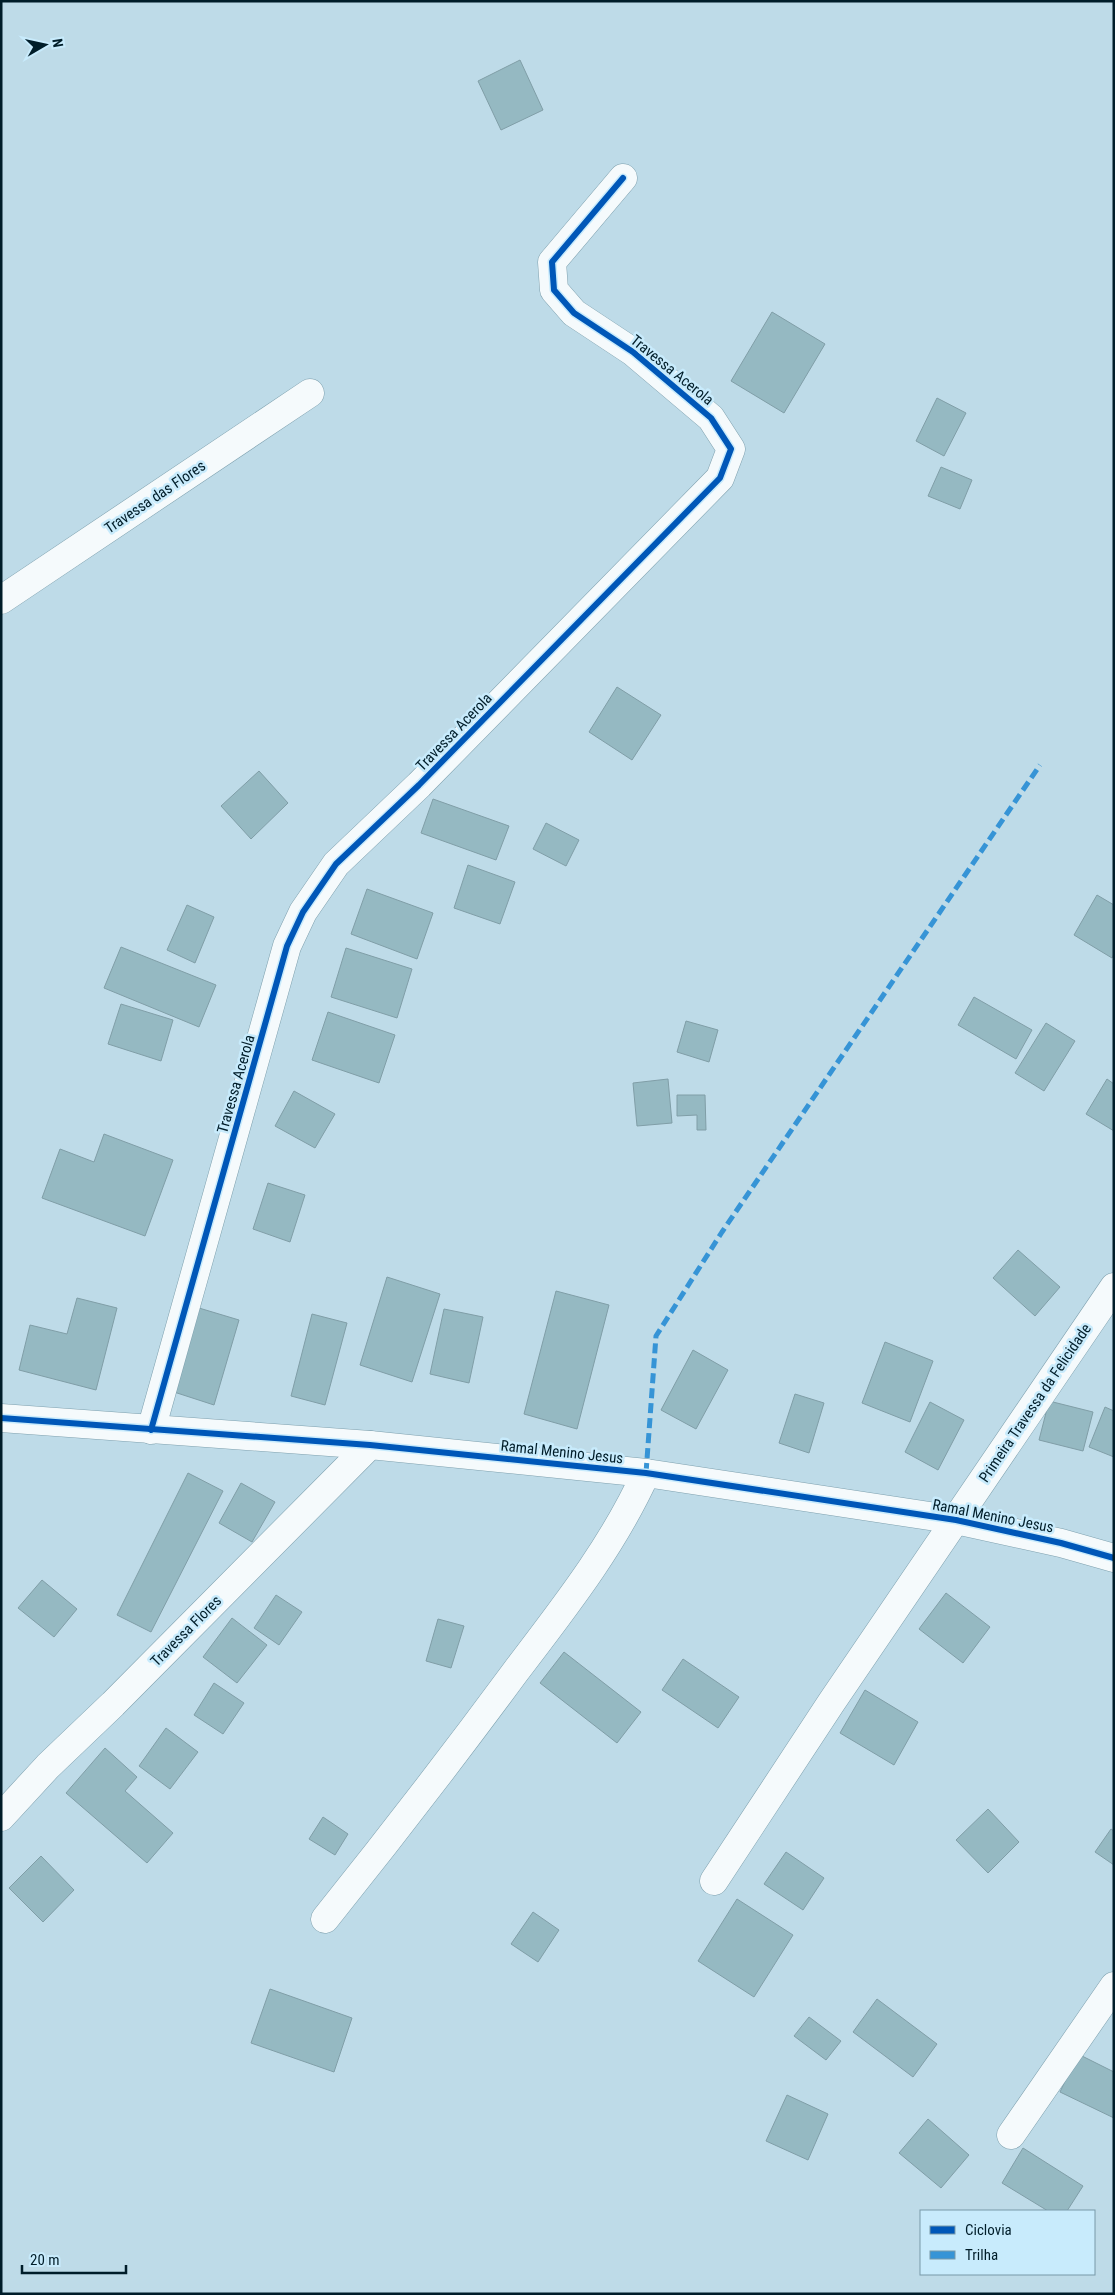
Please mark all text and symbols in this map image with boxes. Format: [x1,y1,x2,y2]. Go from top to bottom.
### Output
north arrow [20,20,70,70]
text: N [49,37,66,48]
street label: Travessa Acerola [627,331,717,409]
street label: Travessa das Flores [101,457,209,537]
street label: Travessa Acerola [412,689,496,775]
street label: Travessa Acerola [213,1033,259,1135]
street label: Primeira Travessa da Felicidade [975,1320,1095,1486]
street label: Ramal Menino Jesus [500,1437,624,1467]
street label: Ramal Menino Jesus [931,1495,1055,1537]
street label: Travessa Flores [147,1592,225,1670]
legend [920,2210,1095,2275]
text: Ciclovia [965,2221,1012,2239]
scale bar [22,2242,126,2274]
text: Trilha [965,2246,998,2264]
text: 20 m [30,2251,60,2269]

